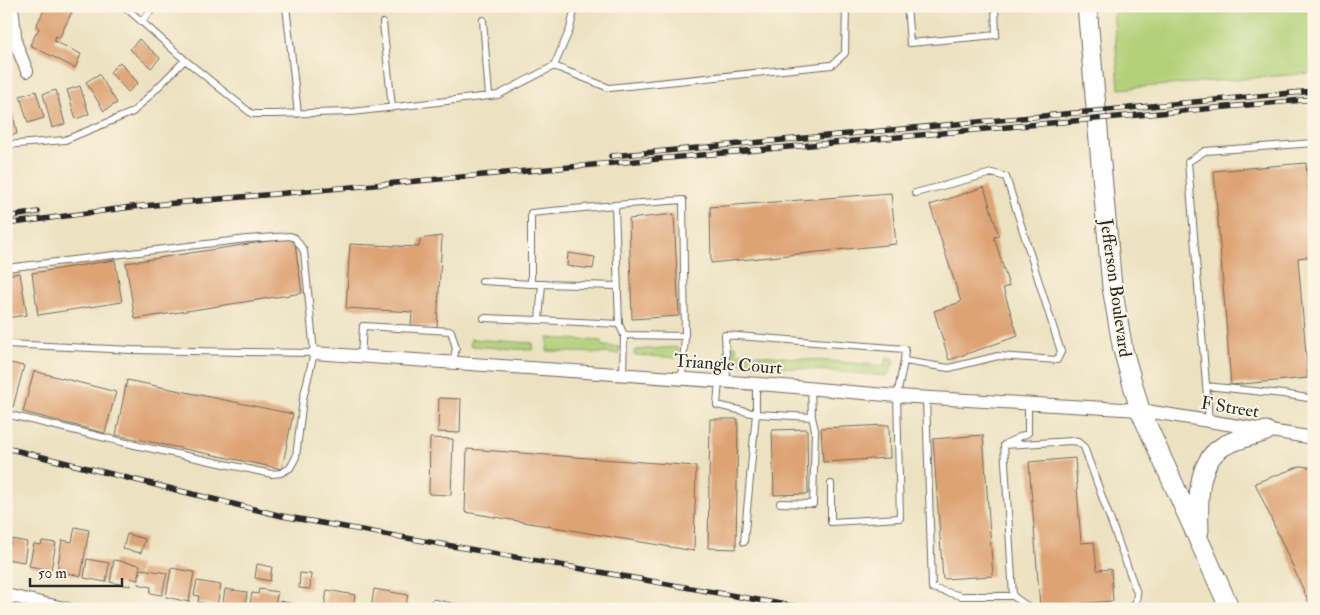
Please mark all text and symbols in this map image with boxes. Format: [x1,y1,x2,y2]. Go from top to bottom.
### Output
street label: Jefferson Boulevard [1094,217,1137,359]
street label: Triangle Court [673,349,783,380]
street label: F Street [1199,392,1261,423]
scale bar [30,555,122,587]
text: 50 m [38,564,67,583]

